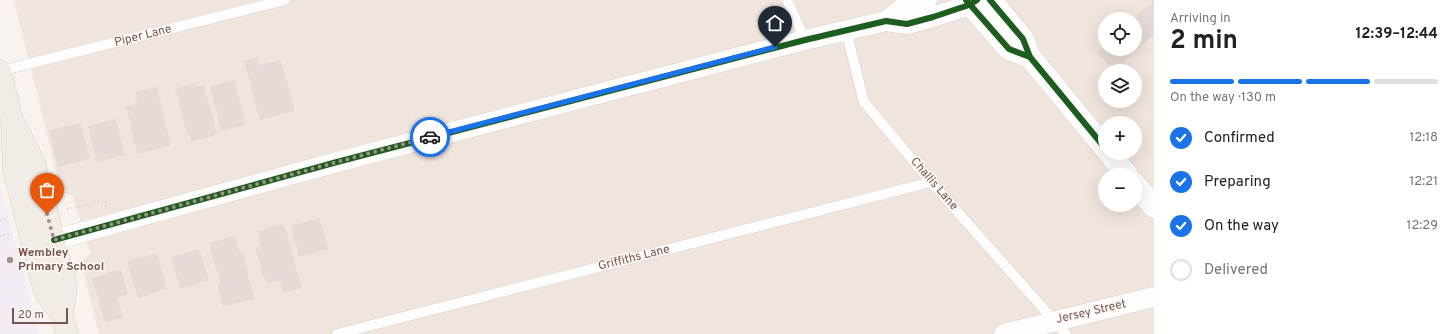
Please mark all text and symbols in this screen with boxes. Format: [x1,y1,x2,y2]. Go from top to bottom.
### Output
pin [758,6,792,47]
text: Arriving in [1170,11,1231,27]
icon: home [764,12,786,34]
map controls [1098,12,1142,212]
button: locate [1098,12,1142,56]
street label: Piper Lane [113,21,173,51]
text: 2 min [1170,25,1238,58]
text: 12:39–12:44 [1355,25,1438,44]
button: layers [1098,64,1142,108]
text: On the way · 130 m [1170,90,1276,106]
button: + [1098,116,1142,160]
courier [410,117,450,157]
icon: car [419,126,441,148]
icon: check [1170,127,1192,149]
text: Confirmed [1204,129,1275,148]
text: 12:18 [1409,130,1438,146]
street label: Challis Lane [907,154,961,214]
button: − [1098,168,1142,212]
icon: check [1170,171,1192,193]
pin [30,173,64,214]
text: Preparing [1204,173,1271,192]
text: 12:21 [1409,174,1438,190]
icon: bag [36,179,58,201]
icon: check [1170,215,1192,237]
text: On the way [1204,217,1279,236]
text: 12:29 [1407,218,1438,234]
street label: Griffiths Lane [597,241,671,275]
place label: Wembley Primary School [18,245,104,275]
marker: Wembley Primary School [5,255,15,265]
text: Delivered [1204,261,1268,280]
street label: Jersey Street [1054,296,1128,328]
scale bar [12,306,68,325]
text: 20 m [18,308,44,322]

